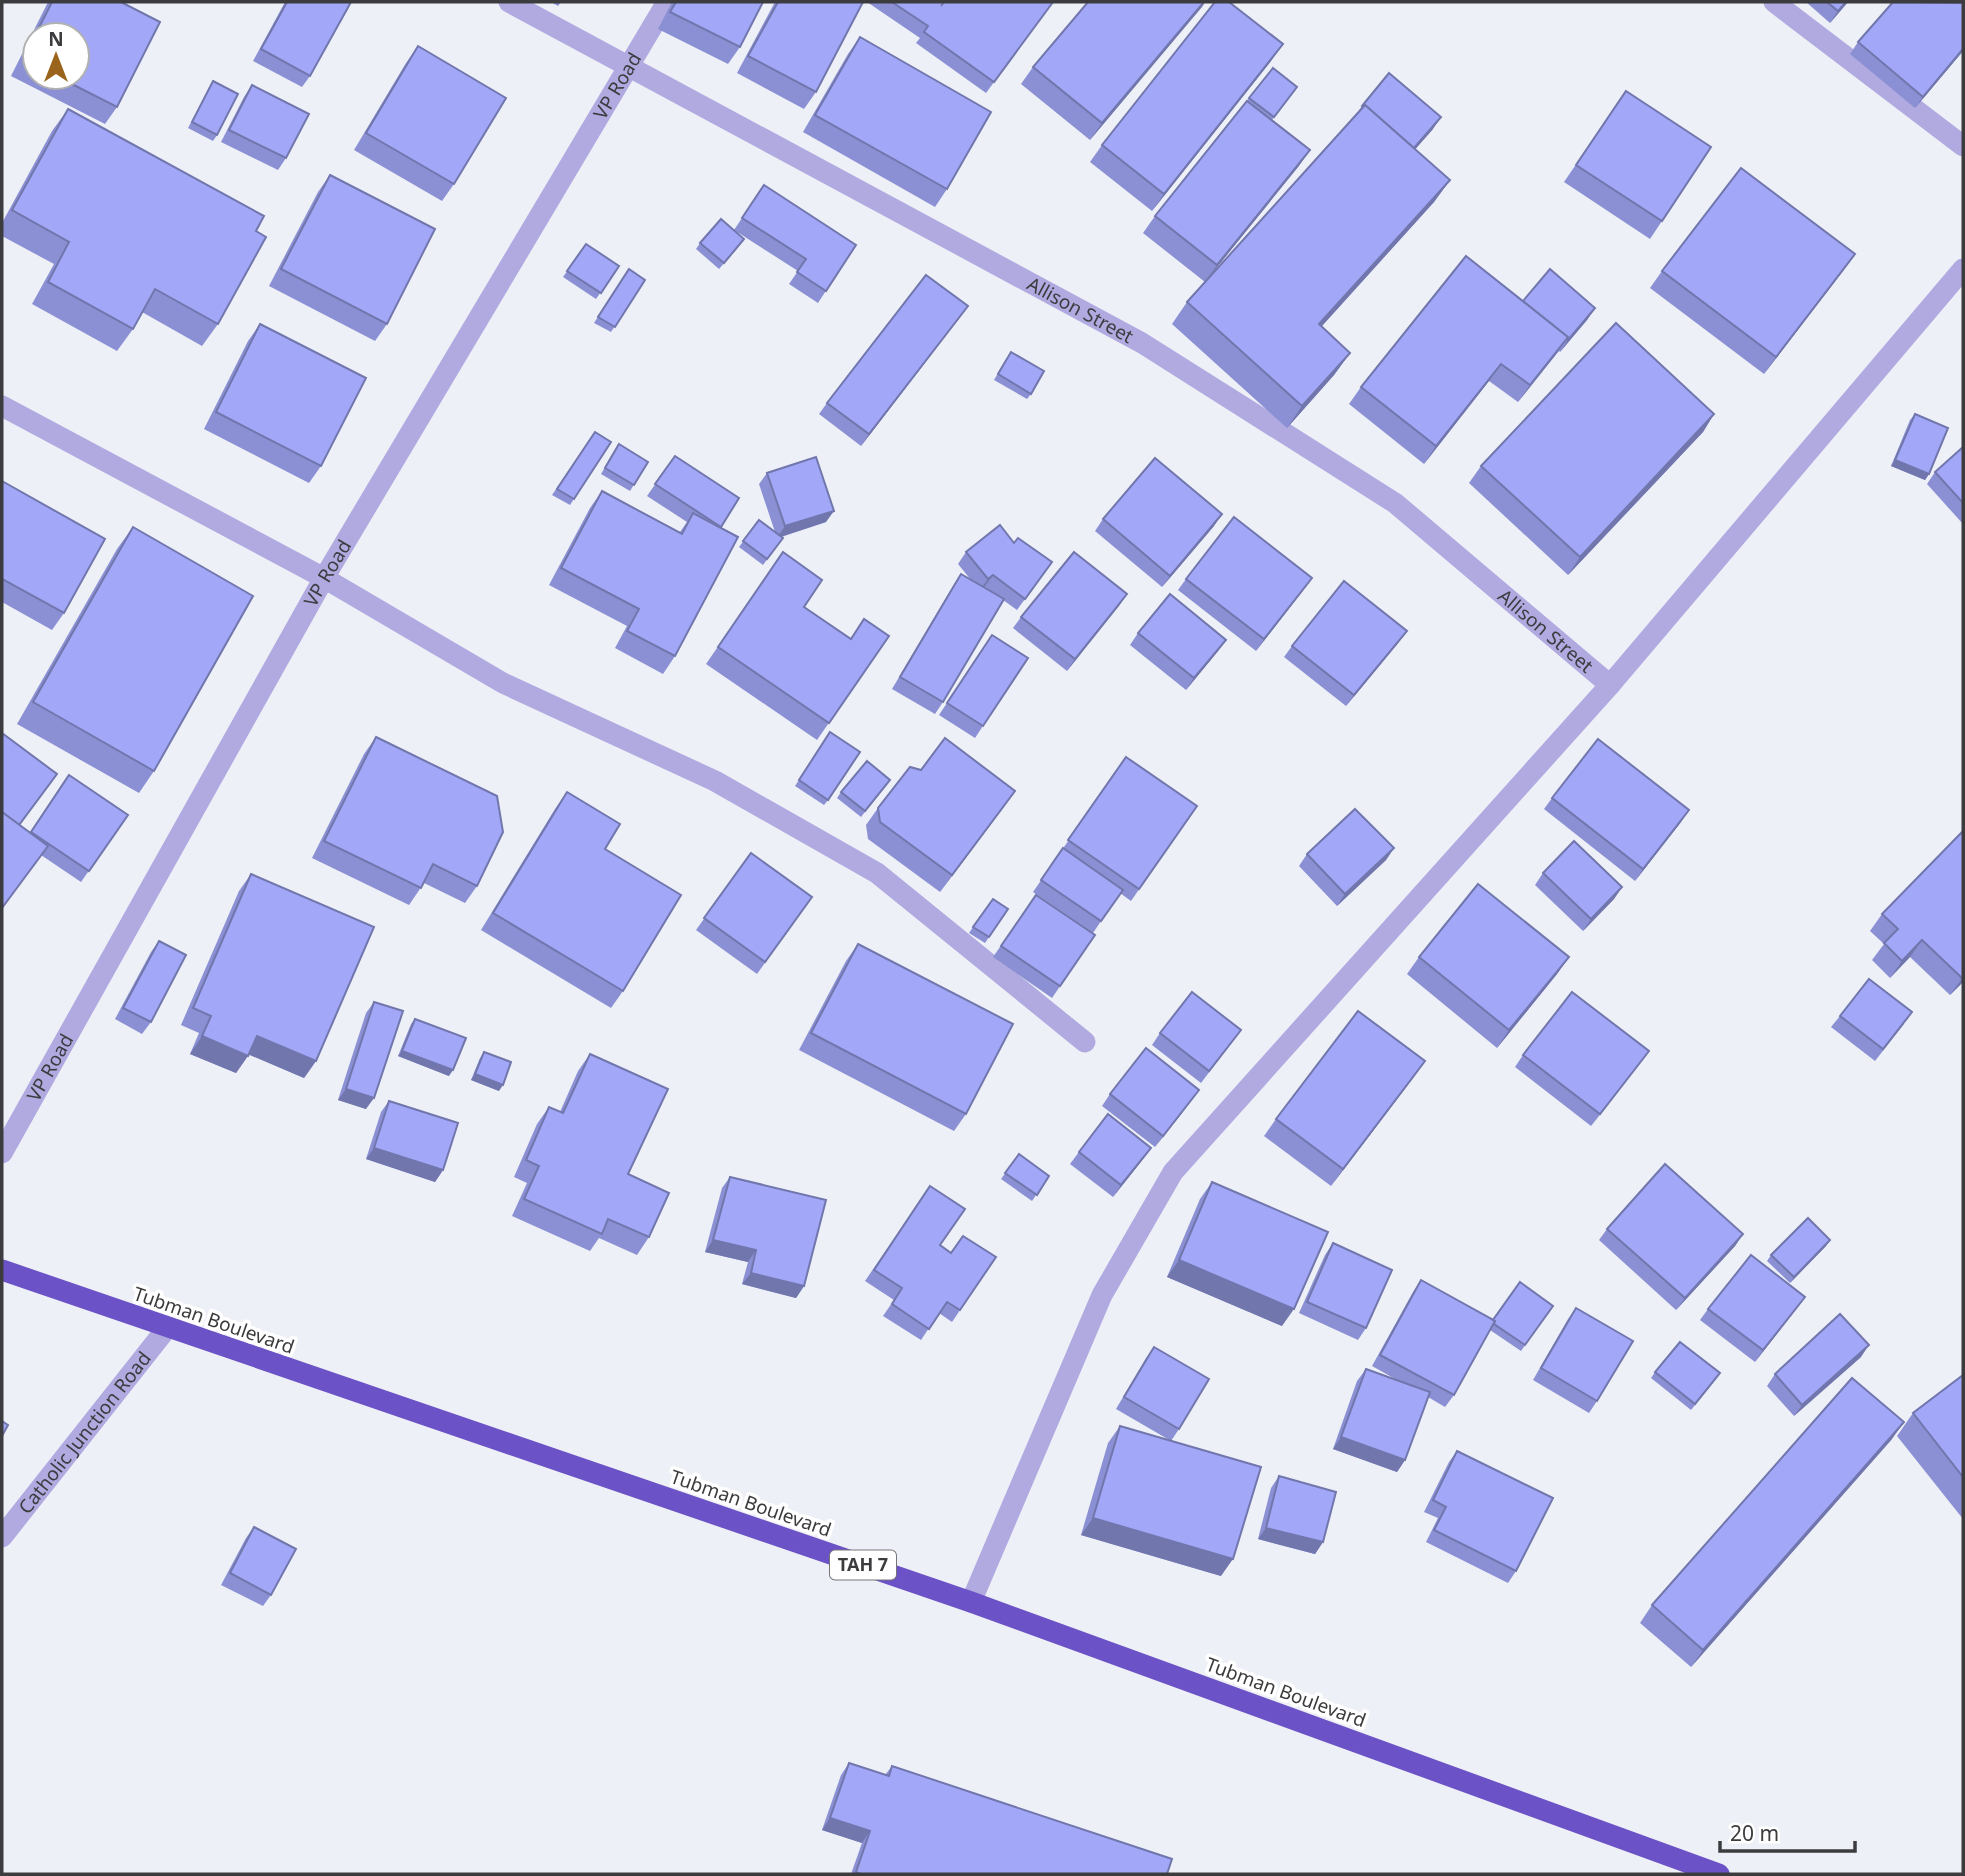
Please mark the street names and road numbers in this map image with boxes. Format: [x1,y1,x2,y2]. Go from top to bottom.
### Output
street label: VP Road [587,47,647,124]
street label: Allison Street [1023,271,1138,349]
street label: VP Road [298,535,357,611]
street label: Allison Street [1493,583,1599,679]
street label: VP Road [21,1029,79,1106]
street label: Tubman Boulevard [130,1280,298,1360]
street label: Catholic Junction Road [12,1346,157,1519]
street label: Tubman Boulevard [667,1463,835,1543]
road number: TAH 7 [830,1550,896,1580]
street label: Tubman Boulevard [1202,1651,1370,1733]

